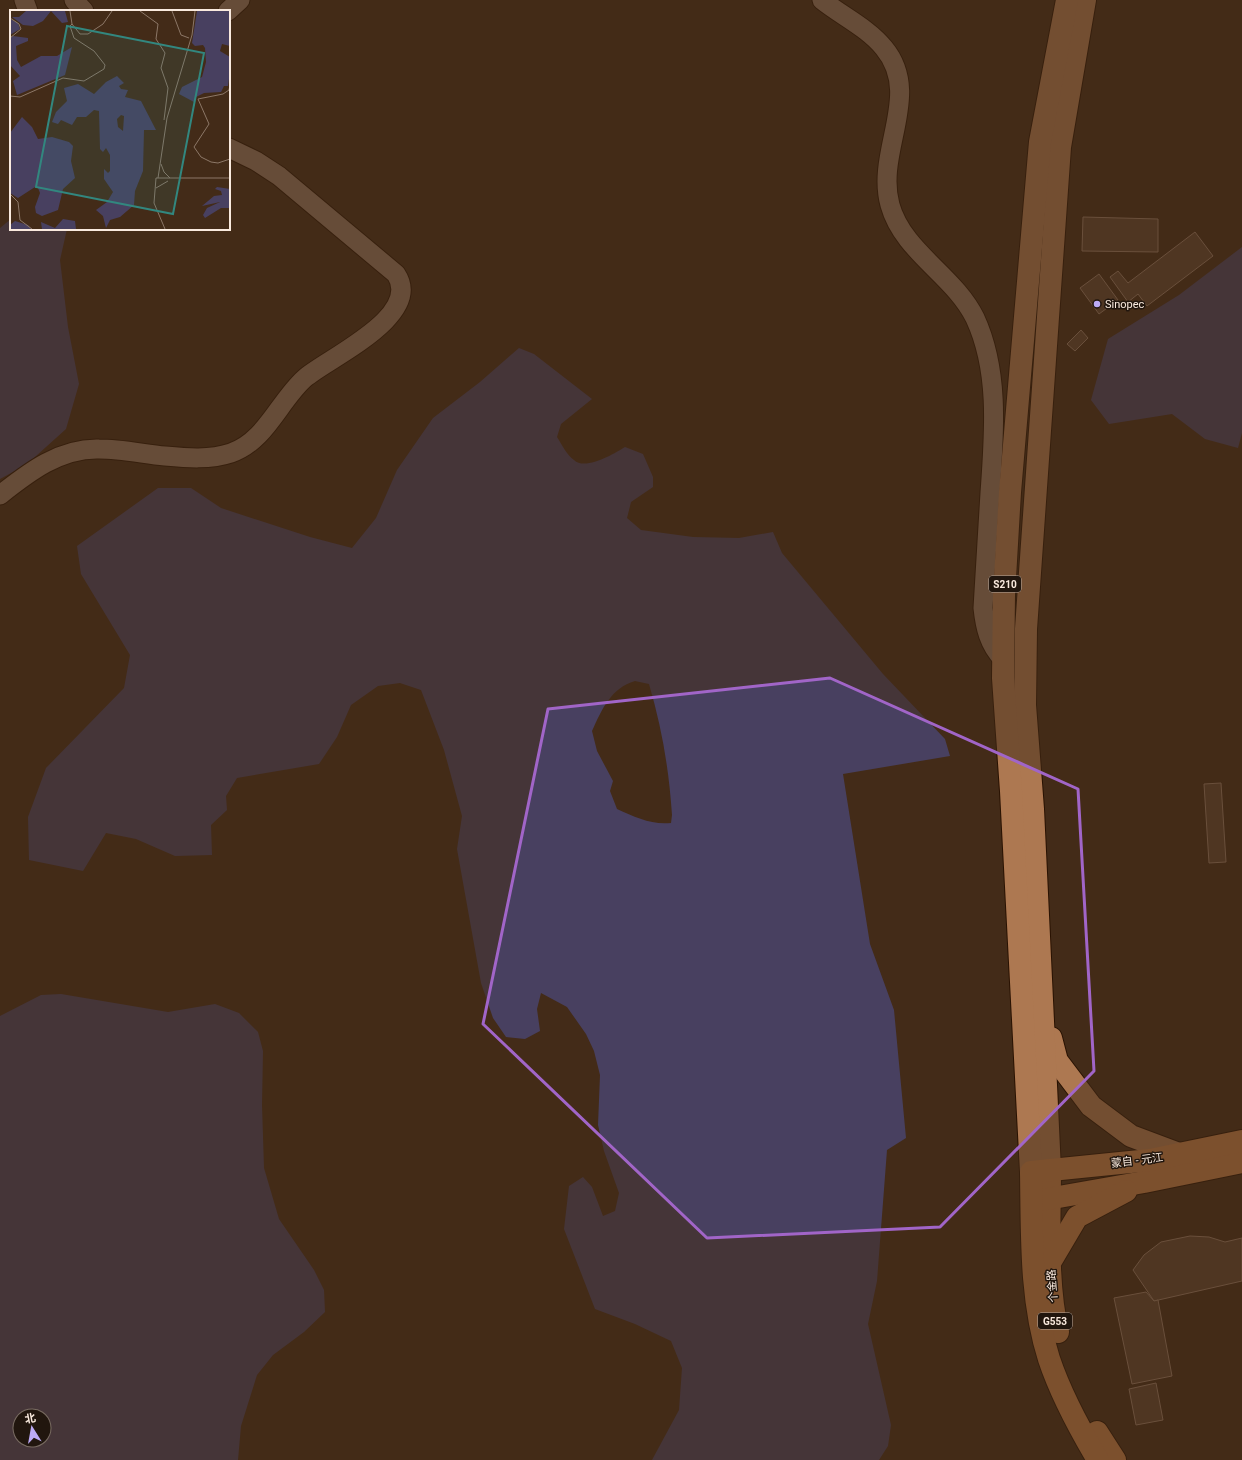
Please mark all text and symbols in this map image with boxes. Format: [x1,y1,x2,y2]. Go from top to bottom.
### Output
inset map [10,10,230,230]
place label: Sinopec [1105,298,1145,311]
marker: Sinopec [1092,299,1102,309]
road number: S210 [989,576,1021,592]
street label: 蒙自 - 元江 [1110,1151,1164,1170]
street label: 个金路 [1045,1269,1060,1303]
road number: G553 [1038,1313,1072,1329]
north arrow [12,1408,52,1448]
text: 北 [24,1411,37,1426]

